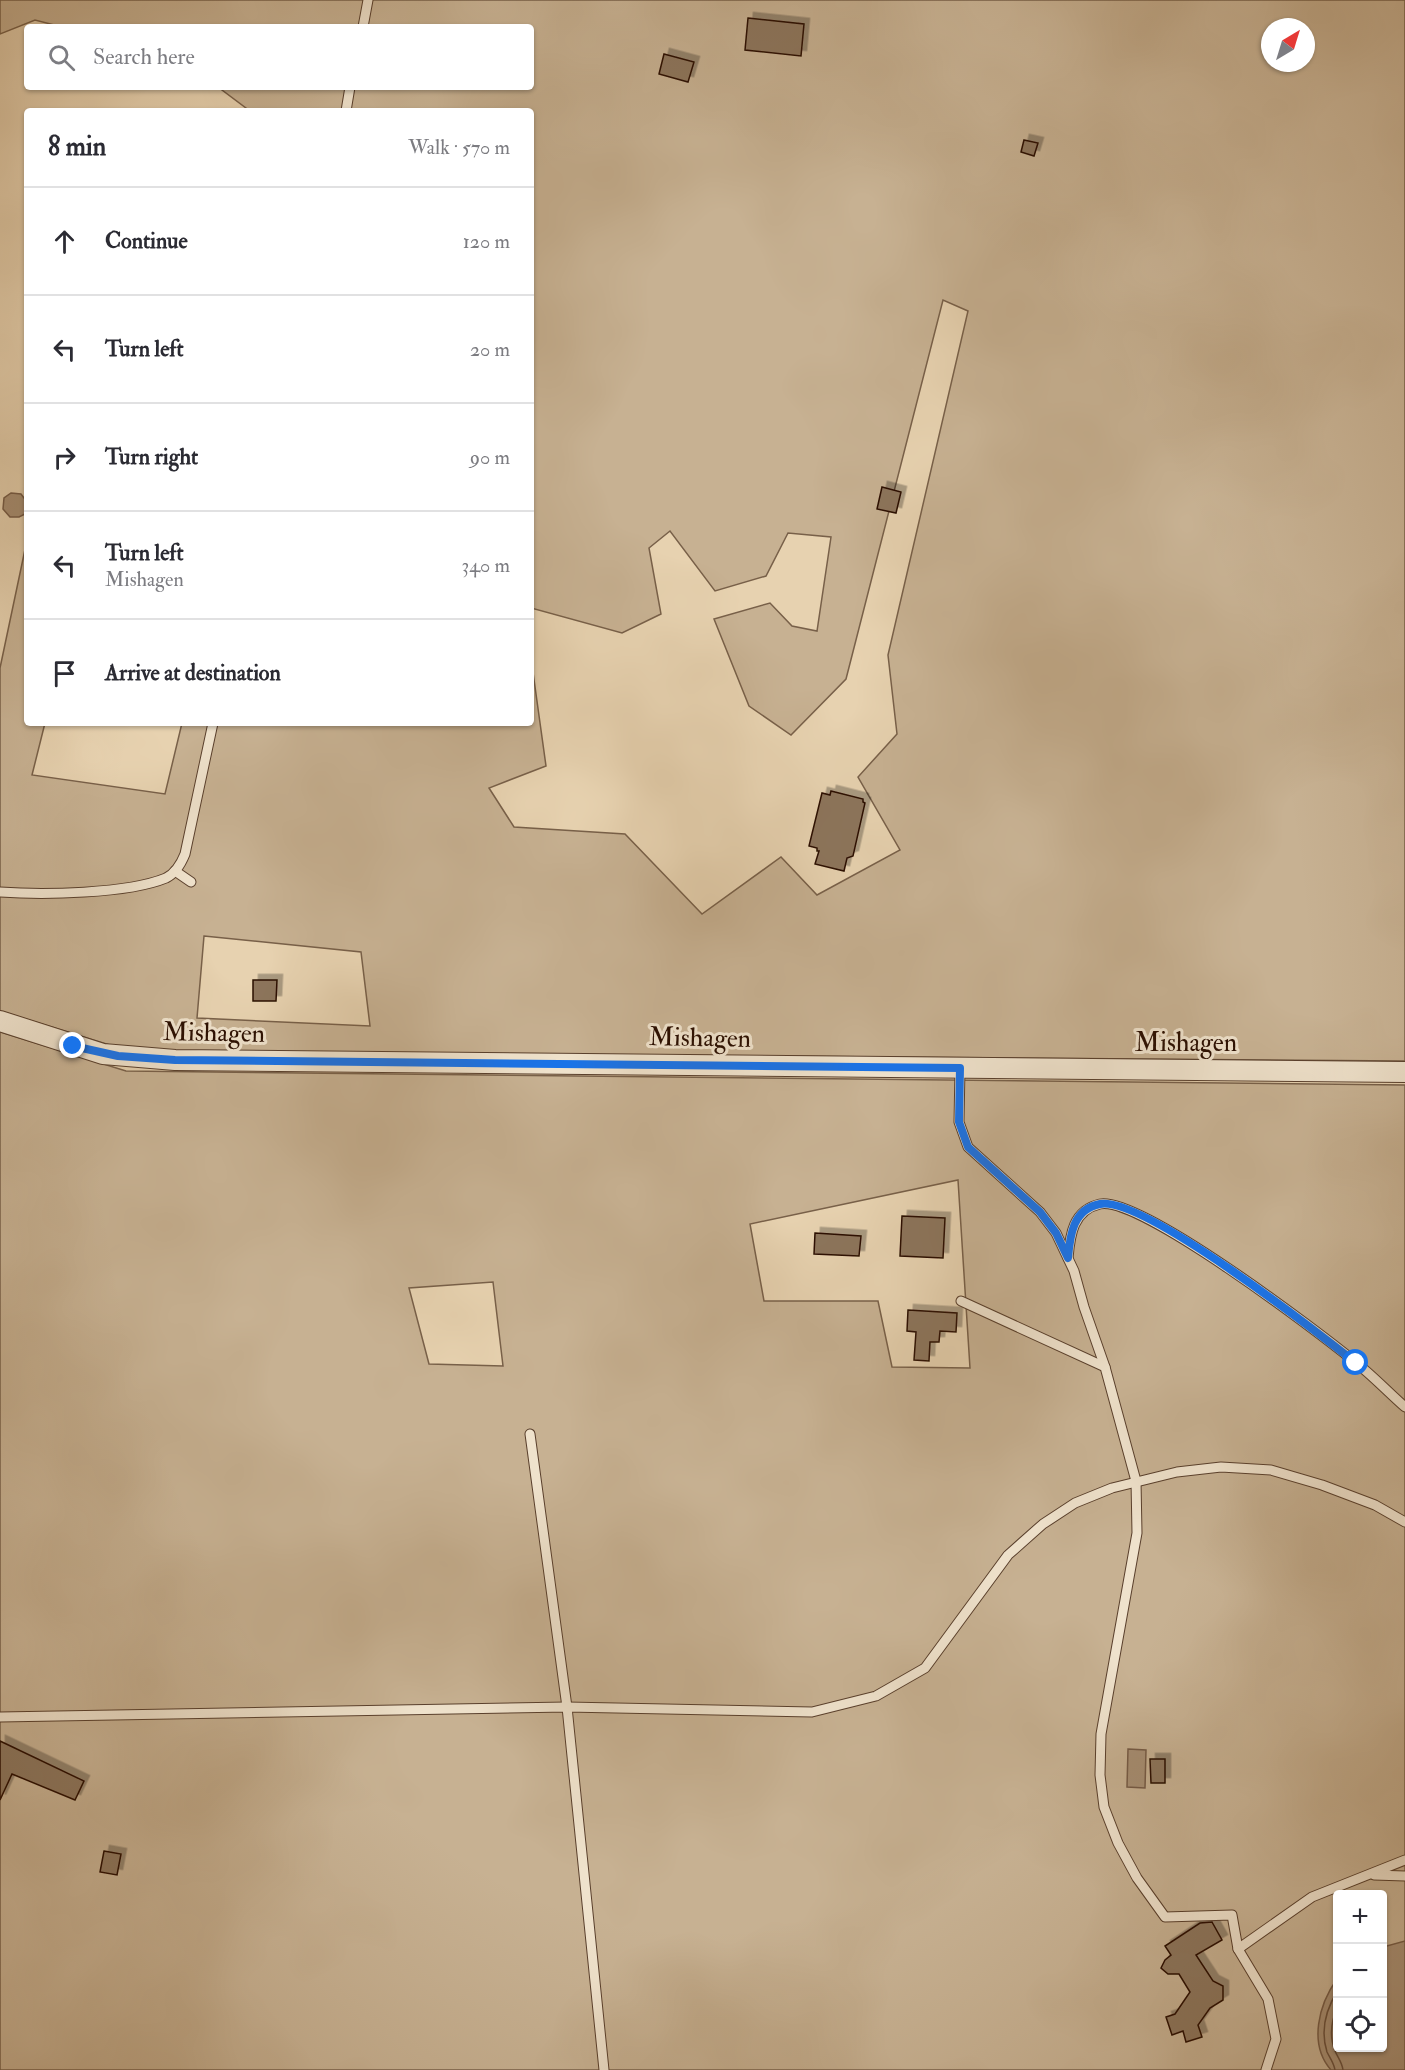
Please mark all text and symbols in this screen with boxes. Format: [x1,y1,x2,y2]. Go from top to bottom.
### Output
north arrow [1261,18,1315,72]
search box [24,24,534,90]
icon: search [45,41,78,74]
text: Search here [93,43,195,71]
text: 8 min [48,131,106,163]
text: Walk · 570 m [408,135,510,160]
icon: ahead [48,225,81,258]
text: Continue [105,227,188,255]
text: 120 m [463,229,510,254]
icon: left [48,333,81,366]
text: Turn left [105,335,184,363]
text: 20 m [470,337,510,362]
icon: right [48,441,81,474]
text: Turn right [105,443,198,471]
text: 90 m [470,445,510,470]
text: Turn left [105,539,184,567]
icon: left [48,549,81,582]
text: 340 m [462,553,510,578]
text: Mishagen [105,567,184,592]
icon: arrive [48,657,81,690]
text: Arrive at destination [105,659,281,687]
street label: Mishagen [163,1016,265,1050]
street label: Mishagen [649,1021,751,1055]
street label: Mishagen [1135,1027,1237,1059]
route end [59,1032,85,1058]
route start [1342,1349,1368,1375]
map controls [1333,1890,1387,2052]
button: + [1333,1890,1387,1944]
button: − [1333,1944,1387,1998]
button: locate [1333,1998,1387,2052]

